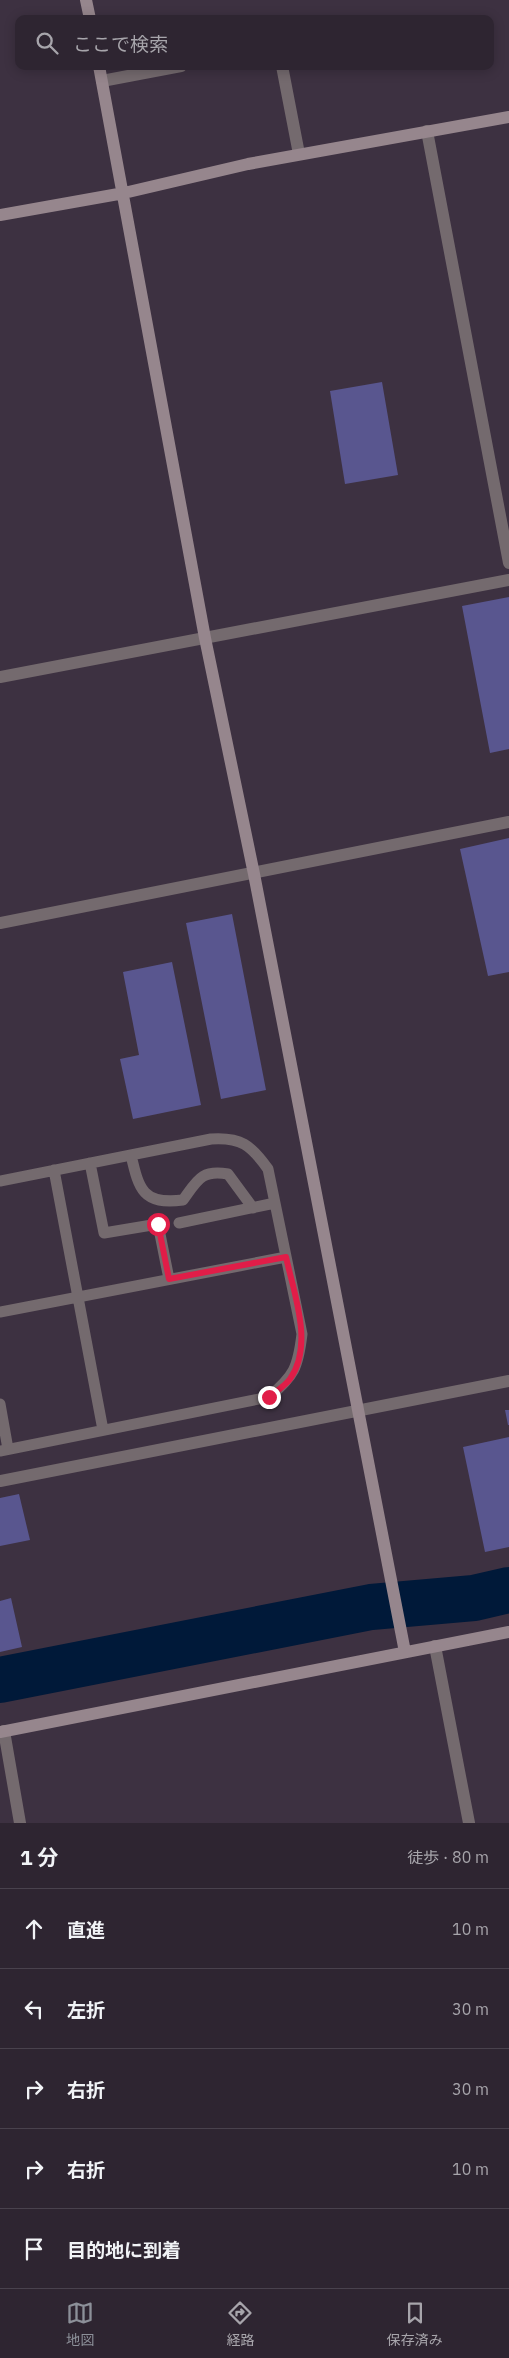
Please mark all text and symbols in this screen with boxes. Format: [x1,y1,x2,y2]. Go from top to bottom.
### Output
search box [15,15,494,70]
icon: search [33,29,61,57]
text: ここで検索 [73,32,168,56]
route start [147,1213,170,1236]
route end [258,1386,281,1409]
text: 1 分 [20,1843,59,1871]
text: 徒歩 · 80 m [407,1847,489,1867]
icon: ahead [20,1915,48,1943]
text: 直進 [67,1918,105,1942]
text: 10 m [452,1919,489,1939]
icon: left [20,1995,48,2023]
text: 左折 [67,1998,105,2022]
text: 30 m [452,1999,489,2019]
icon: right [20,2075,48,2103]
text: 右折 [67,2078,105,2102]
text: 30 m [452,2079,489,2099]
icon: right [20,2155,48,2183]
text: 右折 [67,2158,105,2182]
text: 10 m [452,2159,489,2179]
icon: arrive [20,2235,48,2263]
text: 目的地に到着 [67,2238,181,2262]
tab: 地図 [66,2299,94,2349]
tab: 経路 [226,2299,254,2349]
tab: 保存済み [387,2299,443,2349]

